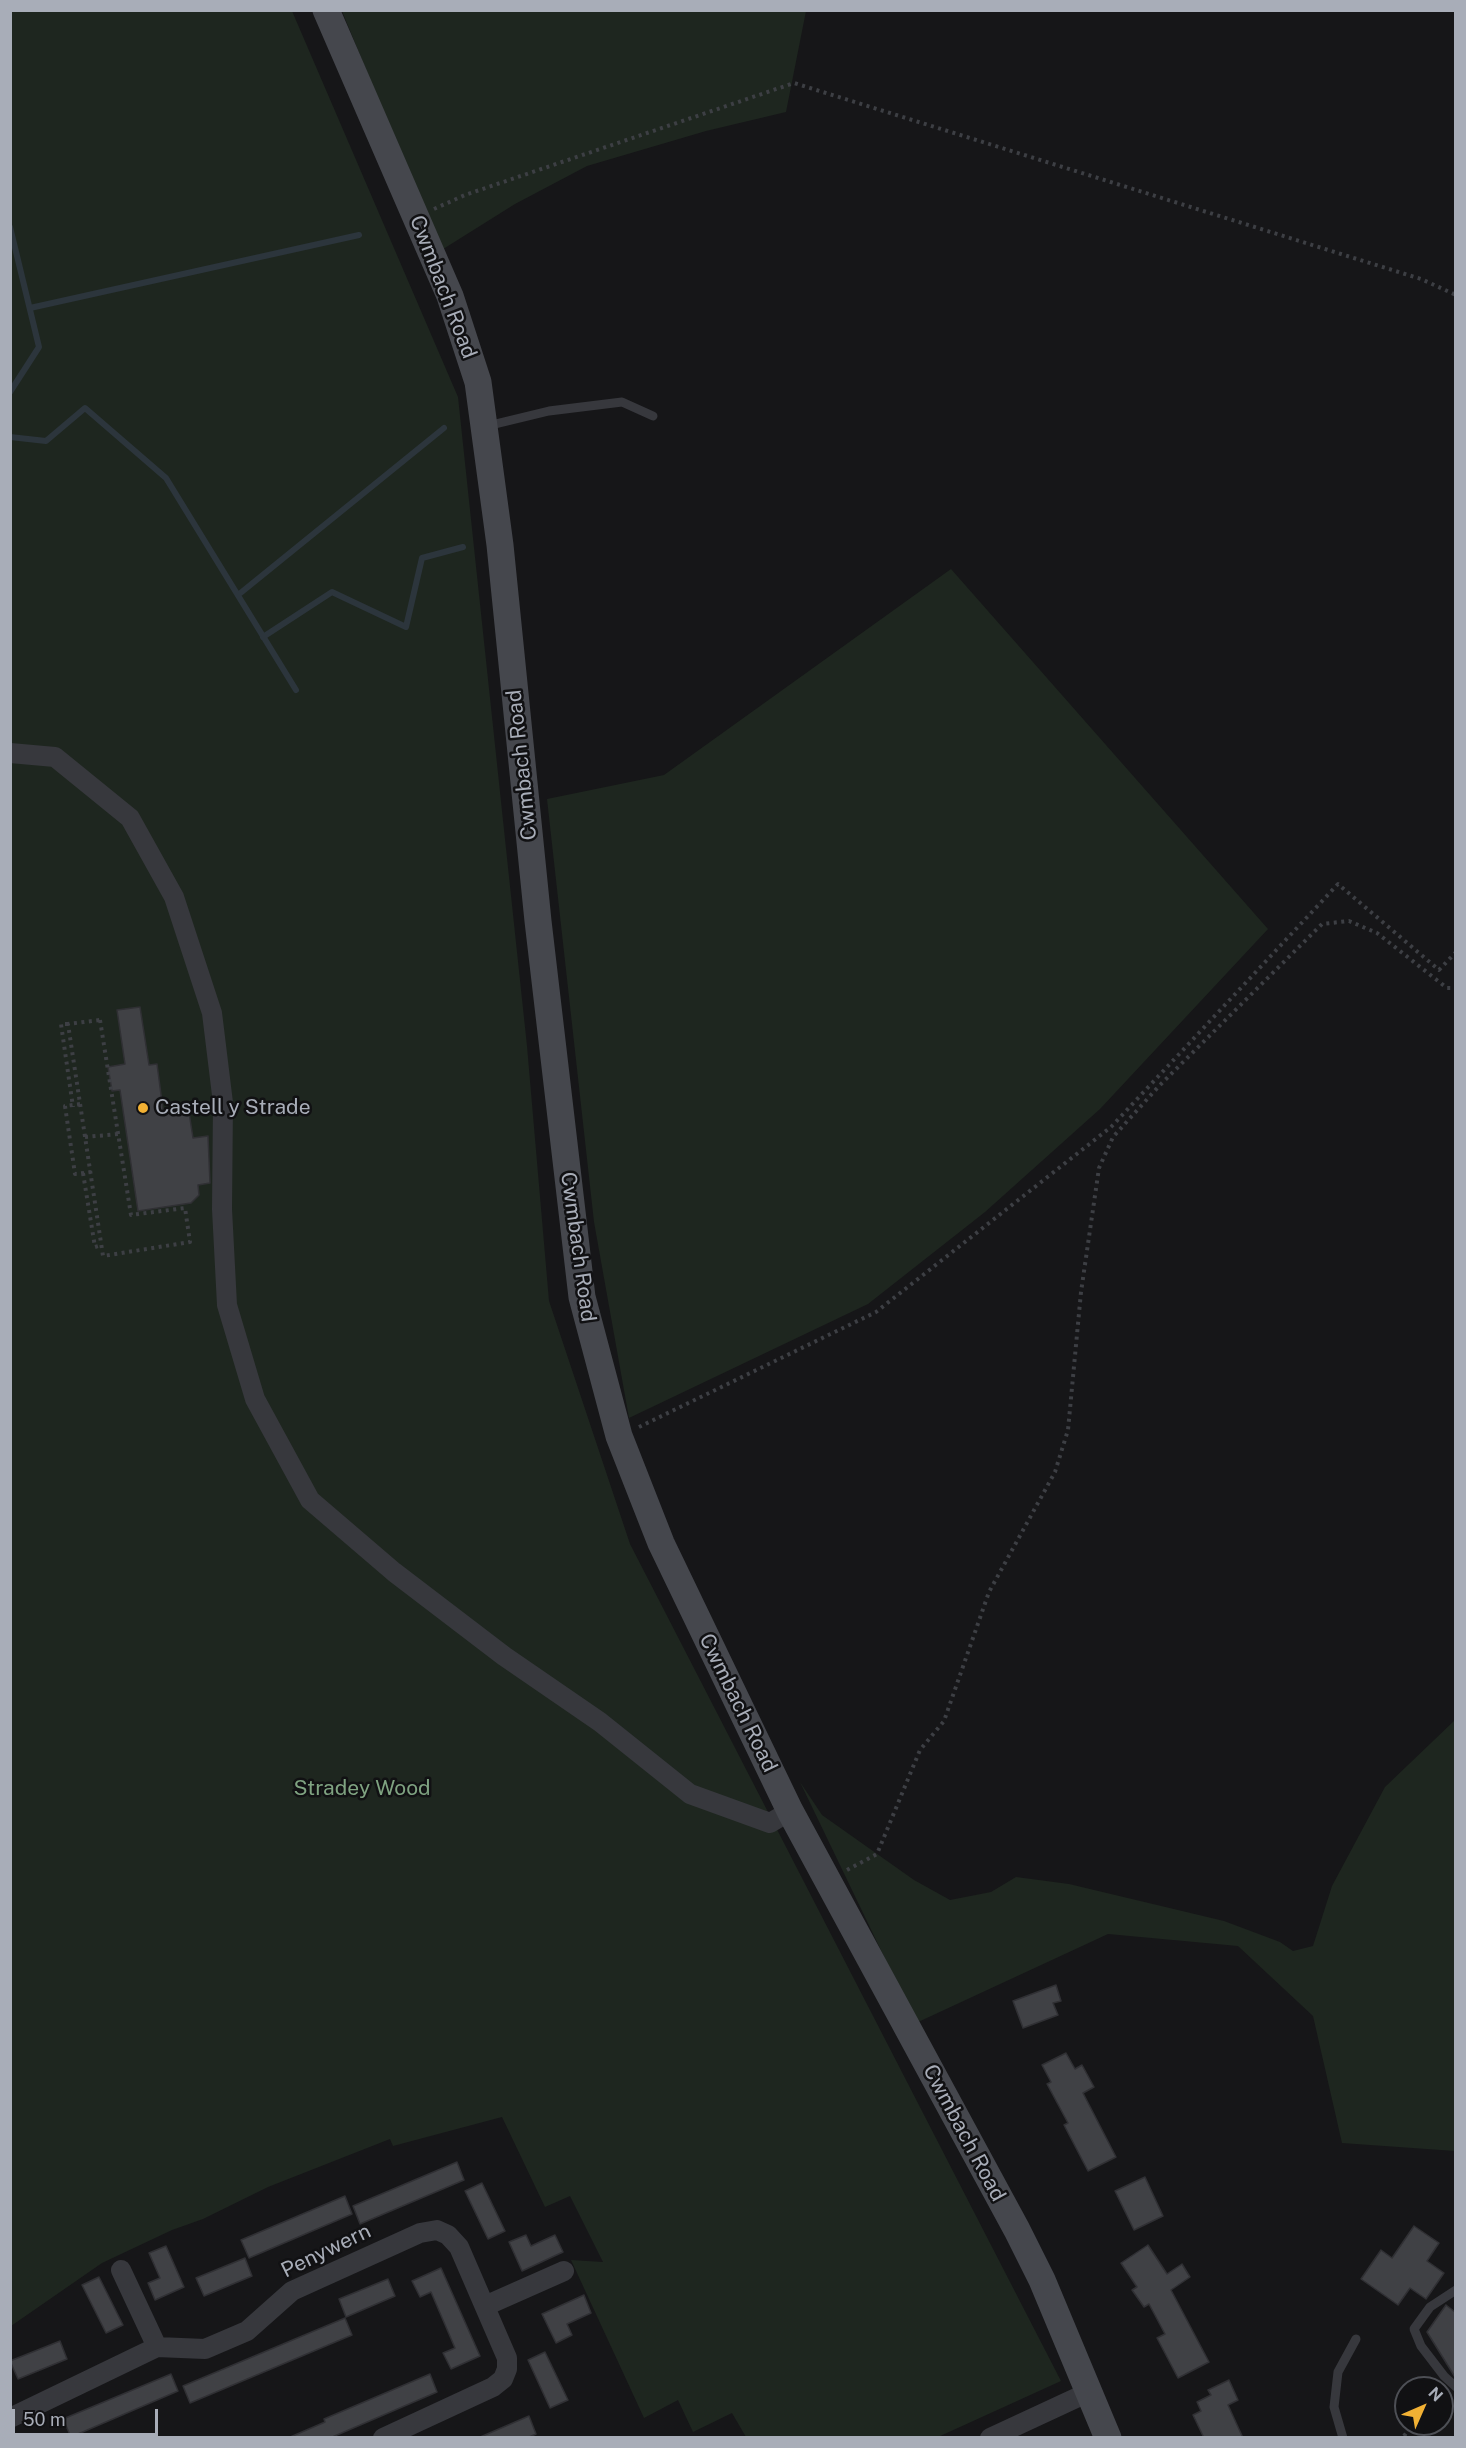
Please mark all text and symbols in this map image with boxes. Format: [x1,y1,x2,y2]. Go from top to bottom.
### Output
street label: Cwmbach Road [404,212,482,362]
street label: Cwmbach Road [502,688,542,842]
place label: Castell y Strade [155,1095,311,1121]
marker: Castell y Strade [136,1101,150,1115]
street label: Cwmbach Road [555,1170,601,1324]
street label: Cwmbach Road [694,1630,782,1776]
park label: Stradey Wood [293,1776,431,1802]
street label: Cwmbach Road [917,2060,1011,2206]
street label: Penywern [277,2218,375,2284]
north arrow [1394,2376,1454,2436]
text: N [1425,2383,1447,2405]
scale bar [15,2397,160,2435]
text: 50 m [23,2409,66,2430]

